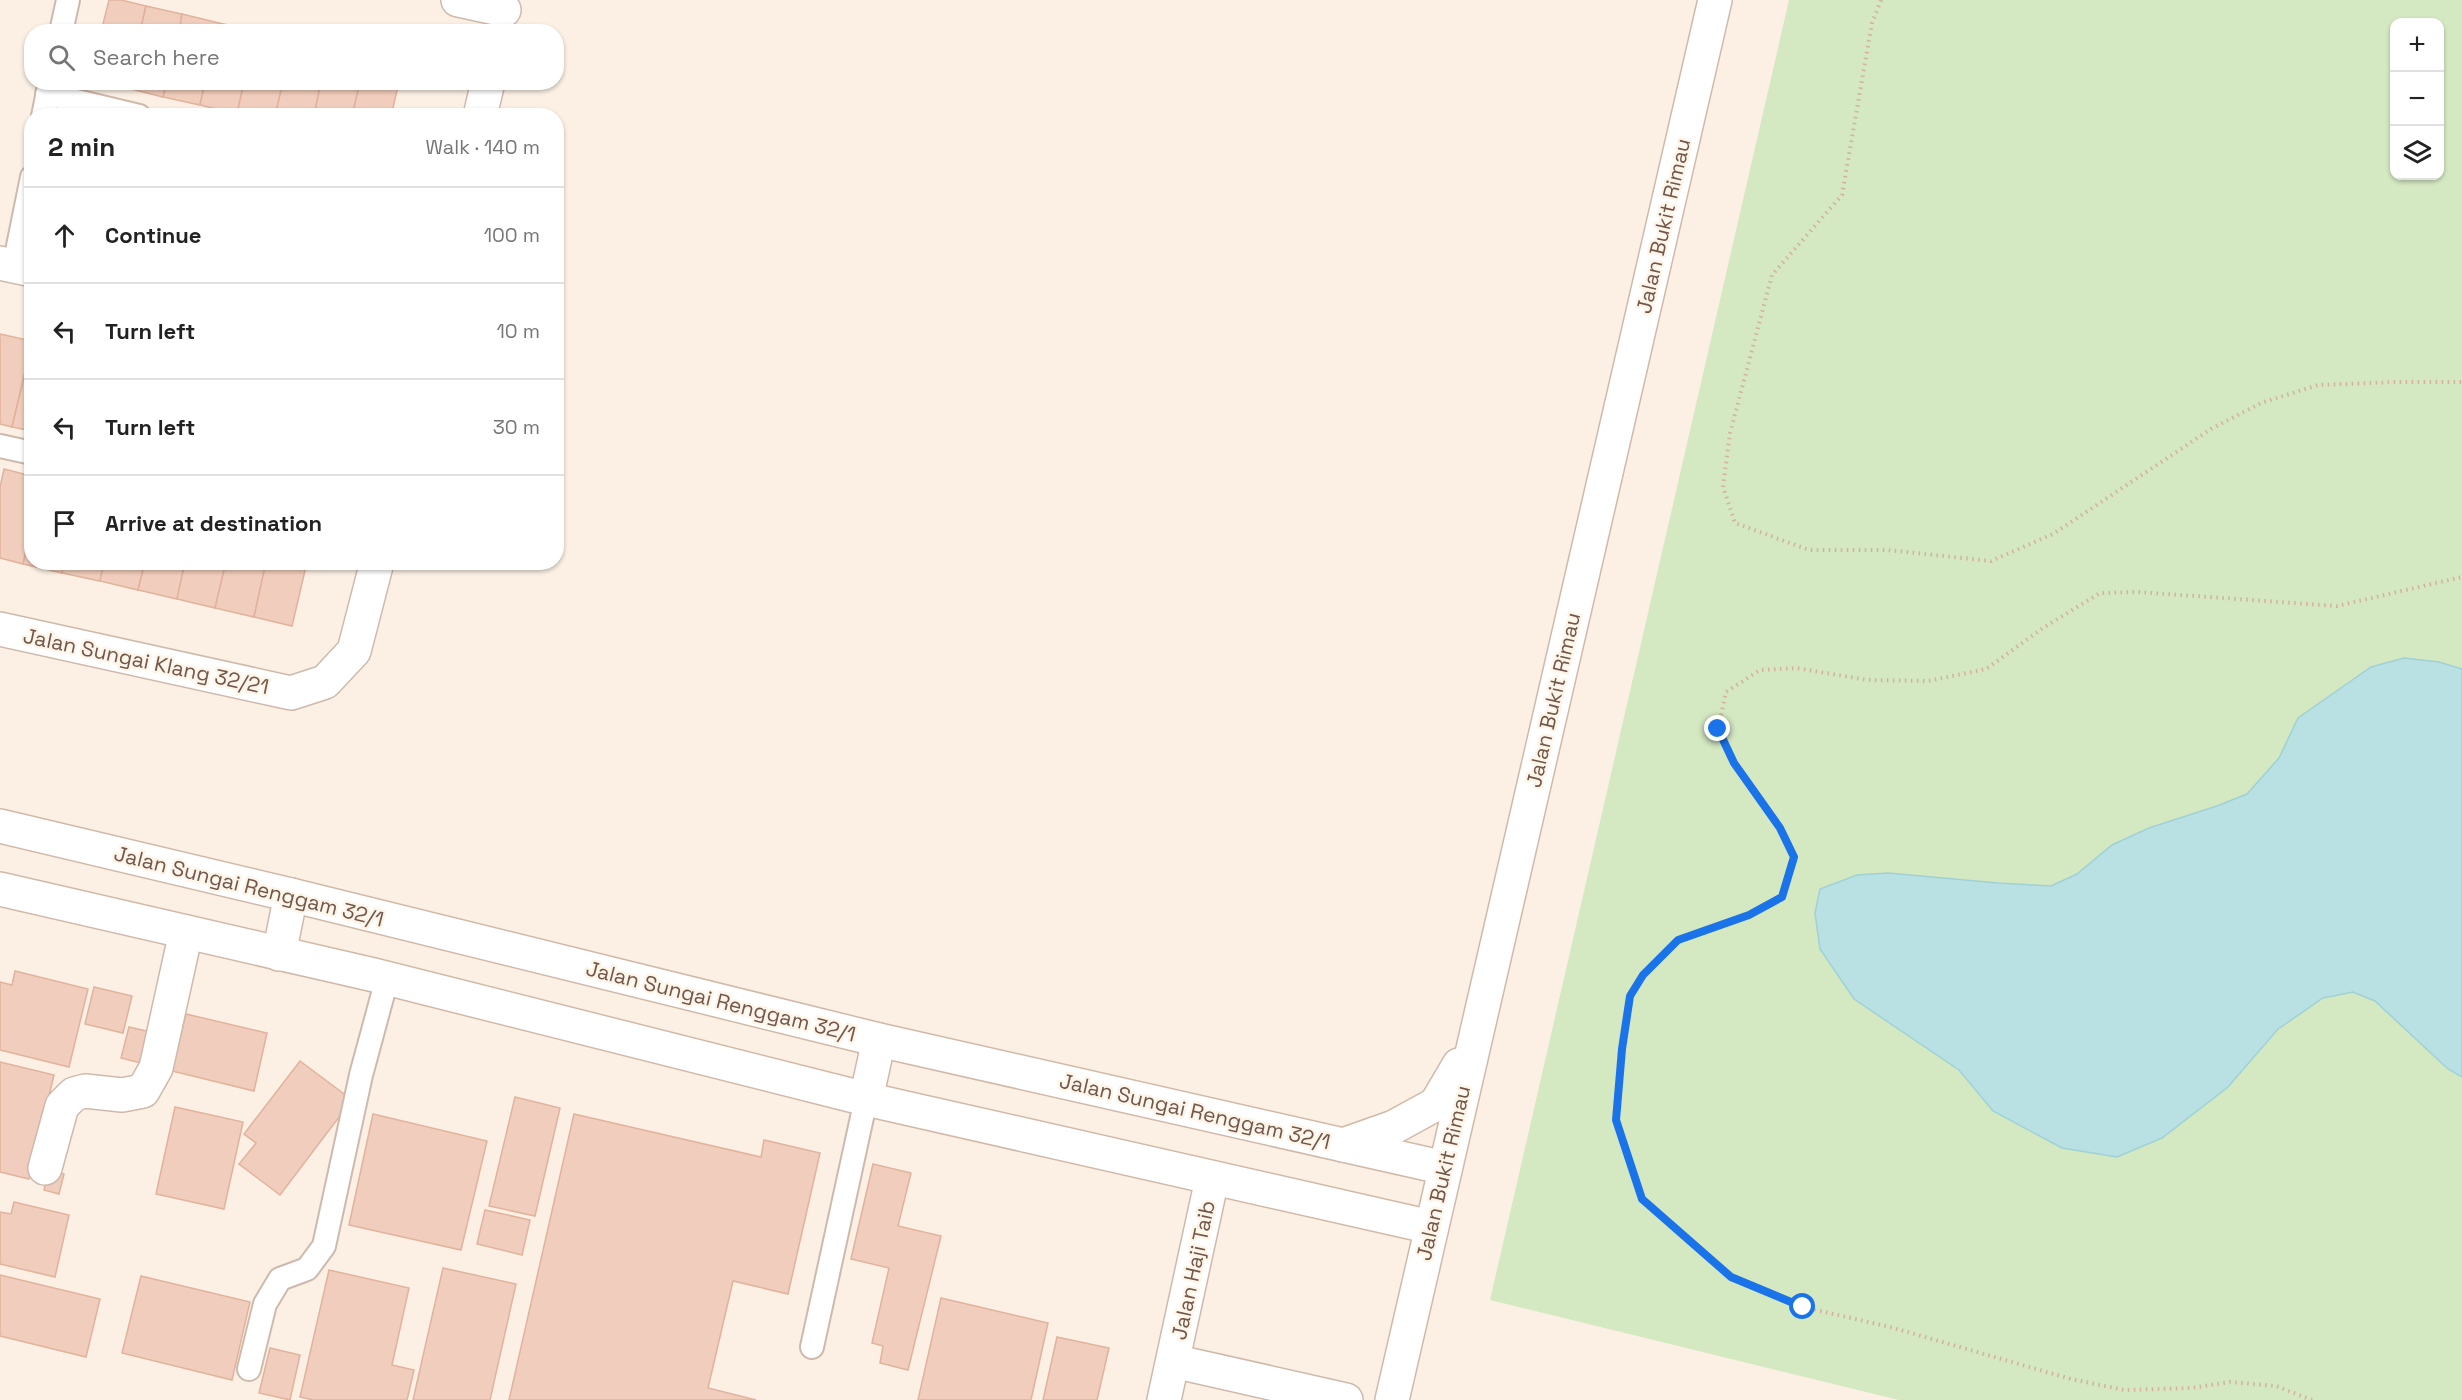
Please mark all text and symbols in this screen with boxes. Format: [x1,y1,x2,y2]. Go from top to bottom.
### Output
map controls [2390,18,2444,180]
button: + [2390,18,2444,72]
search box [24,24,564,90]
icon: search [45,41,78,74]
text: Search here [93,43,220,71]
button: − [2390,72,2444,126]
button: layers [2390,126,2444,180]
text: 2 min [48,130,115,164]
text: Walk · 140 m [426,134,540,160]
street label: Jalan Bukit Rimau [1630,136,1696,316]
icon: ahead [48,219,81,252]
text: Continue [105,221,201,249]
text: 100 m [484,222,540,248]
icon: left [48,315,81,348]
text: Turn left [105,317,195,345]
text: 10 m [496,318,540,344]
icon: left [48,411,81,444]
text: Turn left [105,413,195,441]
text: 30 m [493,414,540,440]
icon: arrive [48,507,81,540]
text: Arrive at destination [105,509,322,537]
street label: Jalan Bukit Rimau [1520,610,1586,790]
street label: Jalan Sungai Klang 32/21 [21,622,271,700]
route end [1704,715,1730,741]
street label: Jalan Sungai Renggam 32/1 [111,839,387,933]
street label: Jalan Sungai Renggam 32/1 [583,954,859,1048]
street label: Jalan Sungai Renggam 32/1 [1057,1067,1333,1155]
street label: Jalan Bukit Rimau [1410,1083,1476,1263]
street label: Jalan Haji Taib [1165,1198,1221,1342]
route start [1789,1293,1815,1319]

